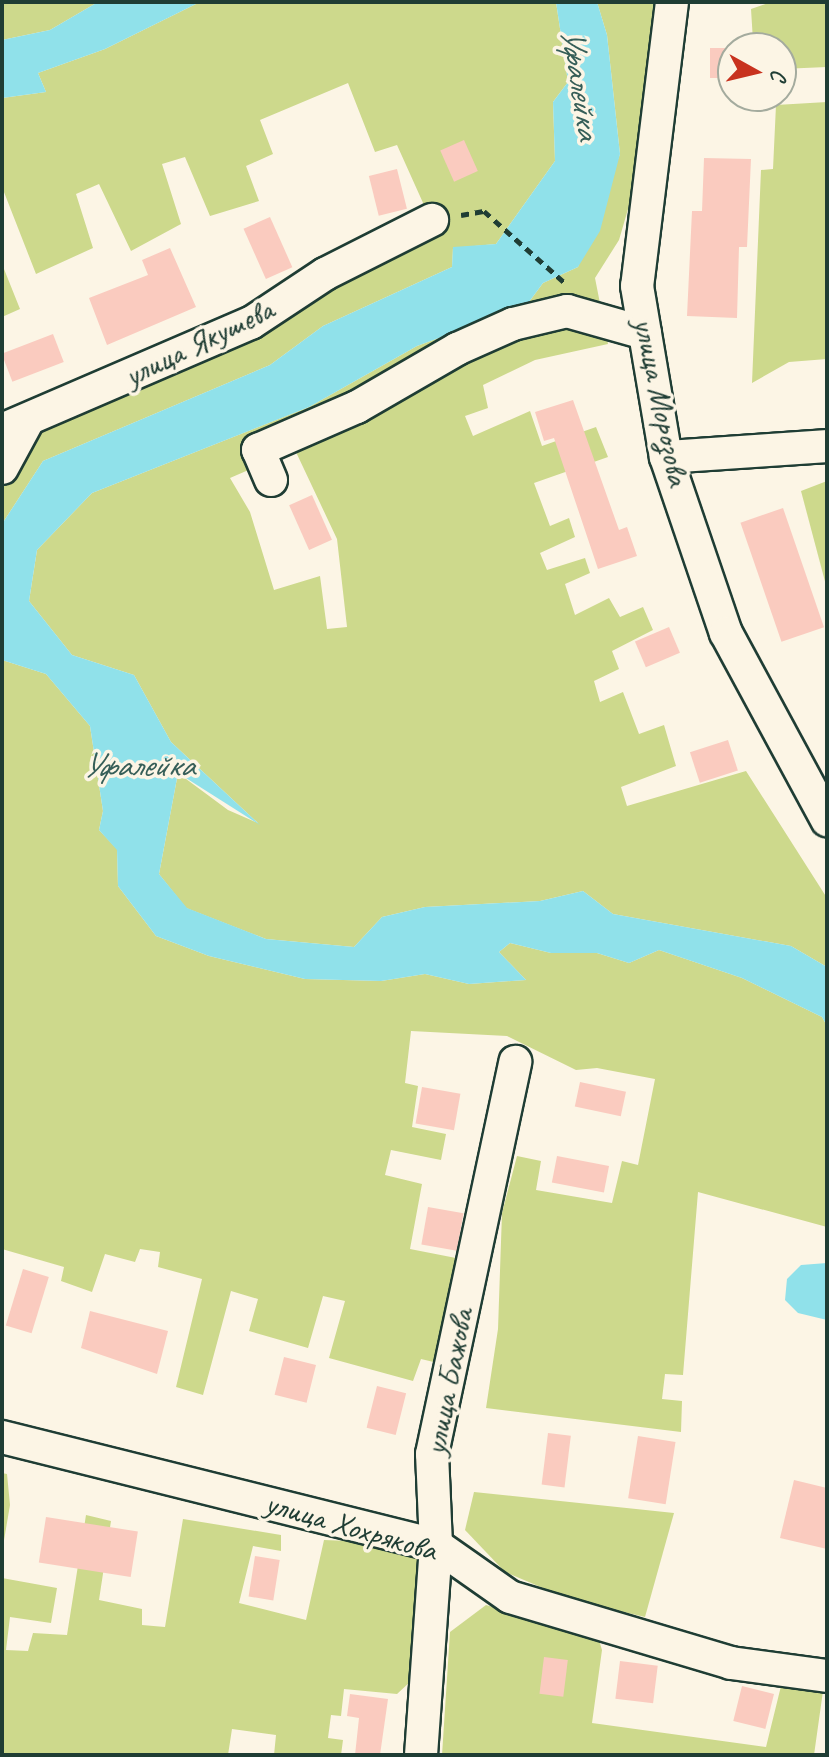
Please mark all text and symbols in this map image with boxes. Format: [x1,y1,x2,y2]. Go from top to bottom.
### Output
water label: Уфалейка [552,24,610,142]
north arrow [717,32,797,112]
text: С [764,68,793,82]
street label: улица Якушева [119,291,279,395]
street label: улица Морозова [624,314,698,490]
water label: Уфалейка [82,745,194,785]
street label: улица Бажова [416,1304,482,1460]
street label: улица Хохрякова [261,1484,441,1570]

